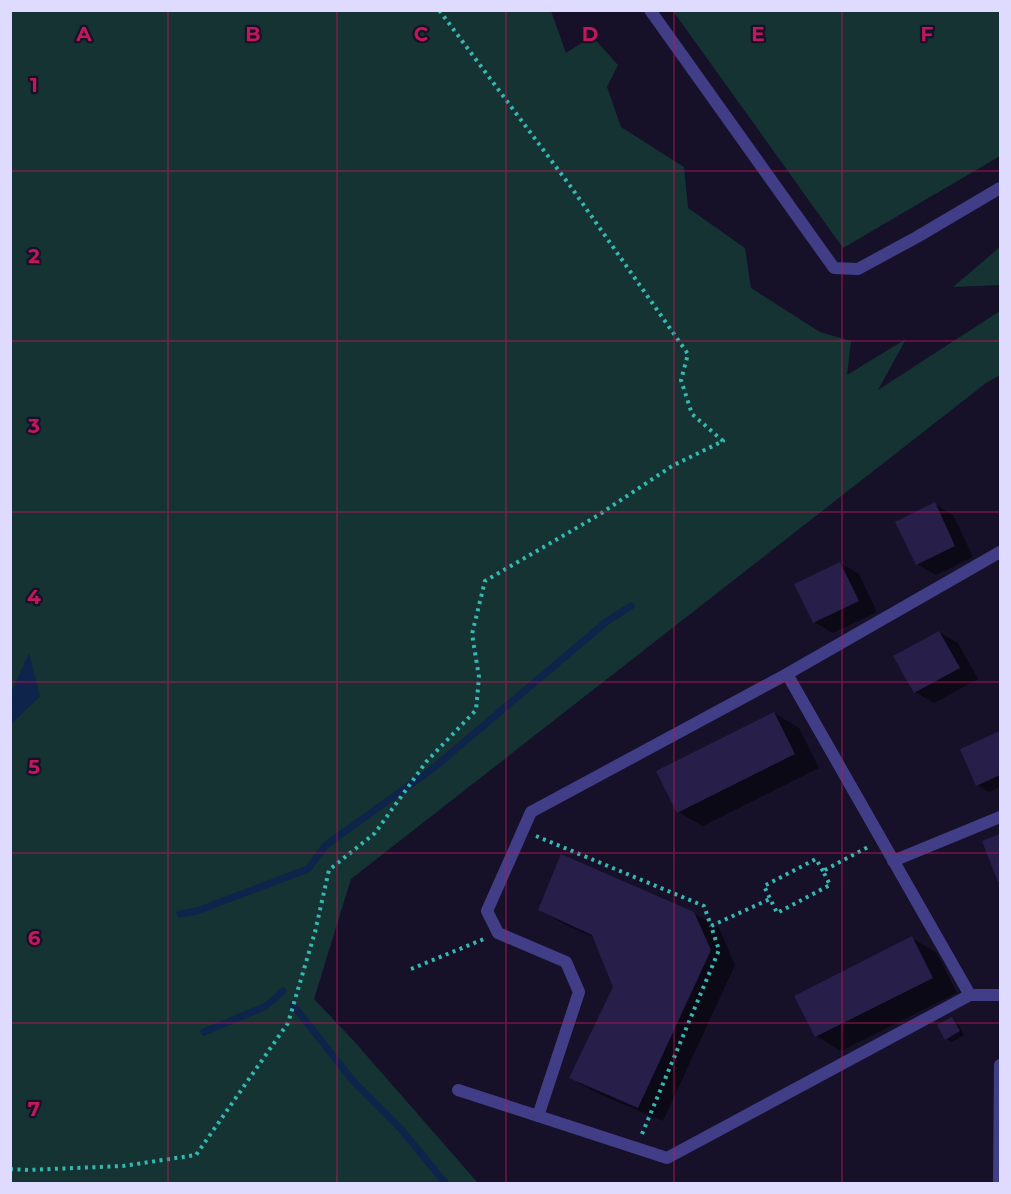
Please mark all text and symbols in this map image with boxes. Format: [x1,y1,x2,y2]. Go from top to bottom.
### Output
text: A [75,22,92,46]
text: B [245,22,261,46]
text: C [414,22,429,46]
text: D [582,22,598,46]
text: E [751,22,765,46]
text: F [921,22,934,46]
text: 1 [30,73,38,97]
text: 2 [28,244,40,268]
text: 3 [27,414,40,438]
text: 4 [27,585,41,609]
text: 5 [28,755,40,779]
text: 6 [28,926,41,950]
text: 7 [28,1097,40,1121]

